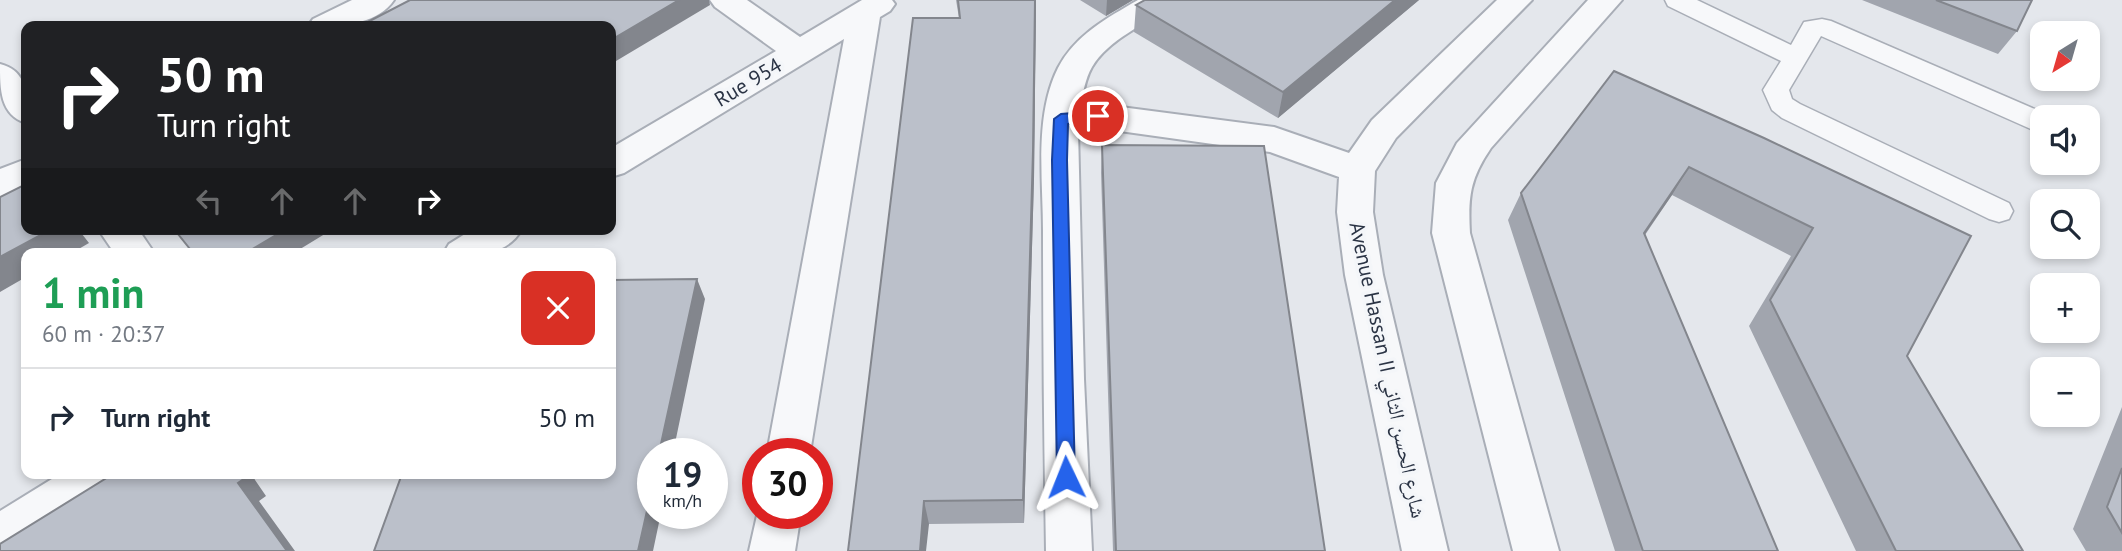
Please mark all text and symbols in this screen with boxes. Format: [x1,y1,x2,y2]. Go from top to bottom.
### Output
north arrow [2030,21,2100,91]
map controls [2030,21,2100,427]
text: 50 m [157,42,264,106]
icon: right [42,49,133,140]
street label: Rue 954 [709,51,787,113]
pin [1068,86,1128,146]
icon: arrive [1079,97,1117,135]
text: Turn right [157,104,291,146]
button: sound [2030,105,2100,175]
icon: left [190,182,228,220]
icon: ahead [263,182,301,220]
icon: ahead [336,182,374,220]
icon: right [409,182,447,220]
button: search [2030,189,2100,259]
street label: Avenue Hassan II شارع الحسن الثاني [1340,219,1433,521]
text: 1 min [42,265,144,320]
button: close [521,271,595,345]
button: + [2030,273,2100,343]
text: 60 m · 20:37 [42,319,166,348]
button: − [2030,357,2100,427]
icon: right [42,398,80,436]
text: Turn right [101,401,210,434]
text: 50 m [539,401,595,434]
speed limit sign: 30 [742,438,833,529]
position arrow [1029,440,1103,514]
text: 19 [663,451,702,497]
text: km/h [663,489,702,512]

